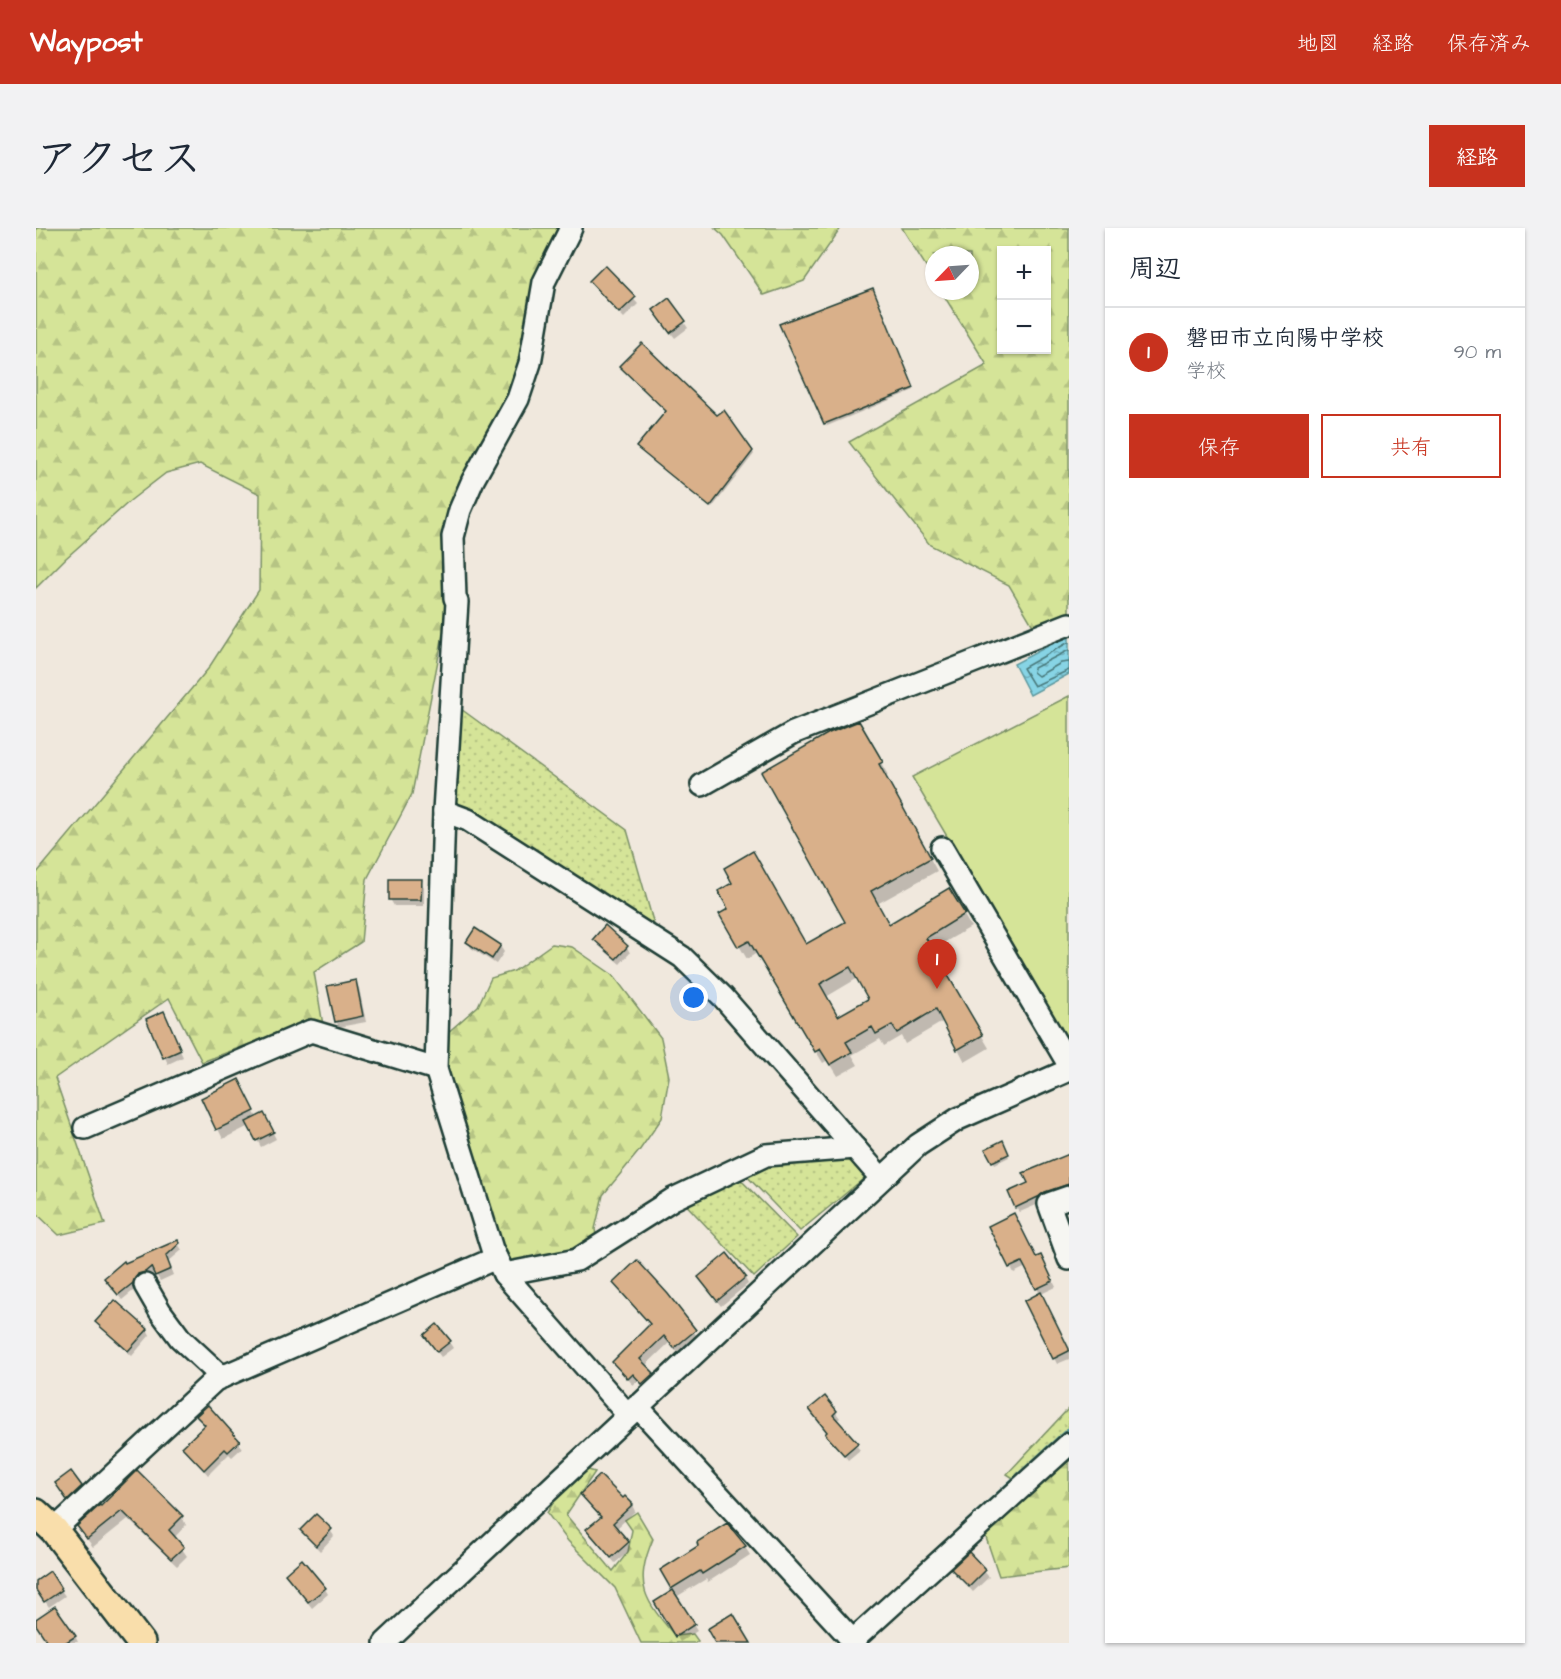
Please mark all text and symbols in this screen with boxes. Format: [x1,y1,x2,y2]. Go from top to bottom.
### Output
text: Waypost [30,23,143,62]
text: 地図 [1297,29,1339,58]
text: 経路 [1372,29,1414,58]
text: 保存済み [1447,29,1531,58]
button: 経路 [1429,125,1525,187]
text: アクセス [36,131,201,189]
north arrow [925,246,979,300]
map controls [997,246,1051,354]
button: + [997,246,1051,300]
text: 周辺 [1129,251,1181,287]
button: − [997,300,1051,354]
text: 磐田市立向陽中学校 [1186,323,1384,354]
text: 1 [1147,338,1150,366]
text: 90 m [1453,338,1501,366]
text: 学校 [1186,357,1226,385]
button: 保存 [1129,414,1309,478]
button: 共有 [1321,414,1501,478]
pin: 1 [918,940,956,989]
your location [679,983,708,1012]

